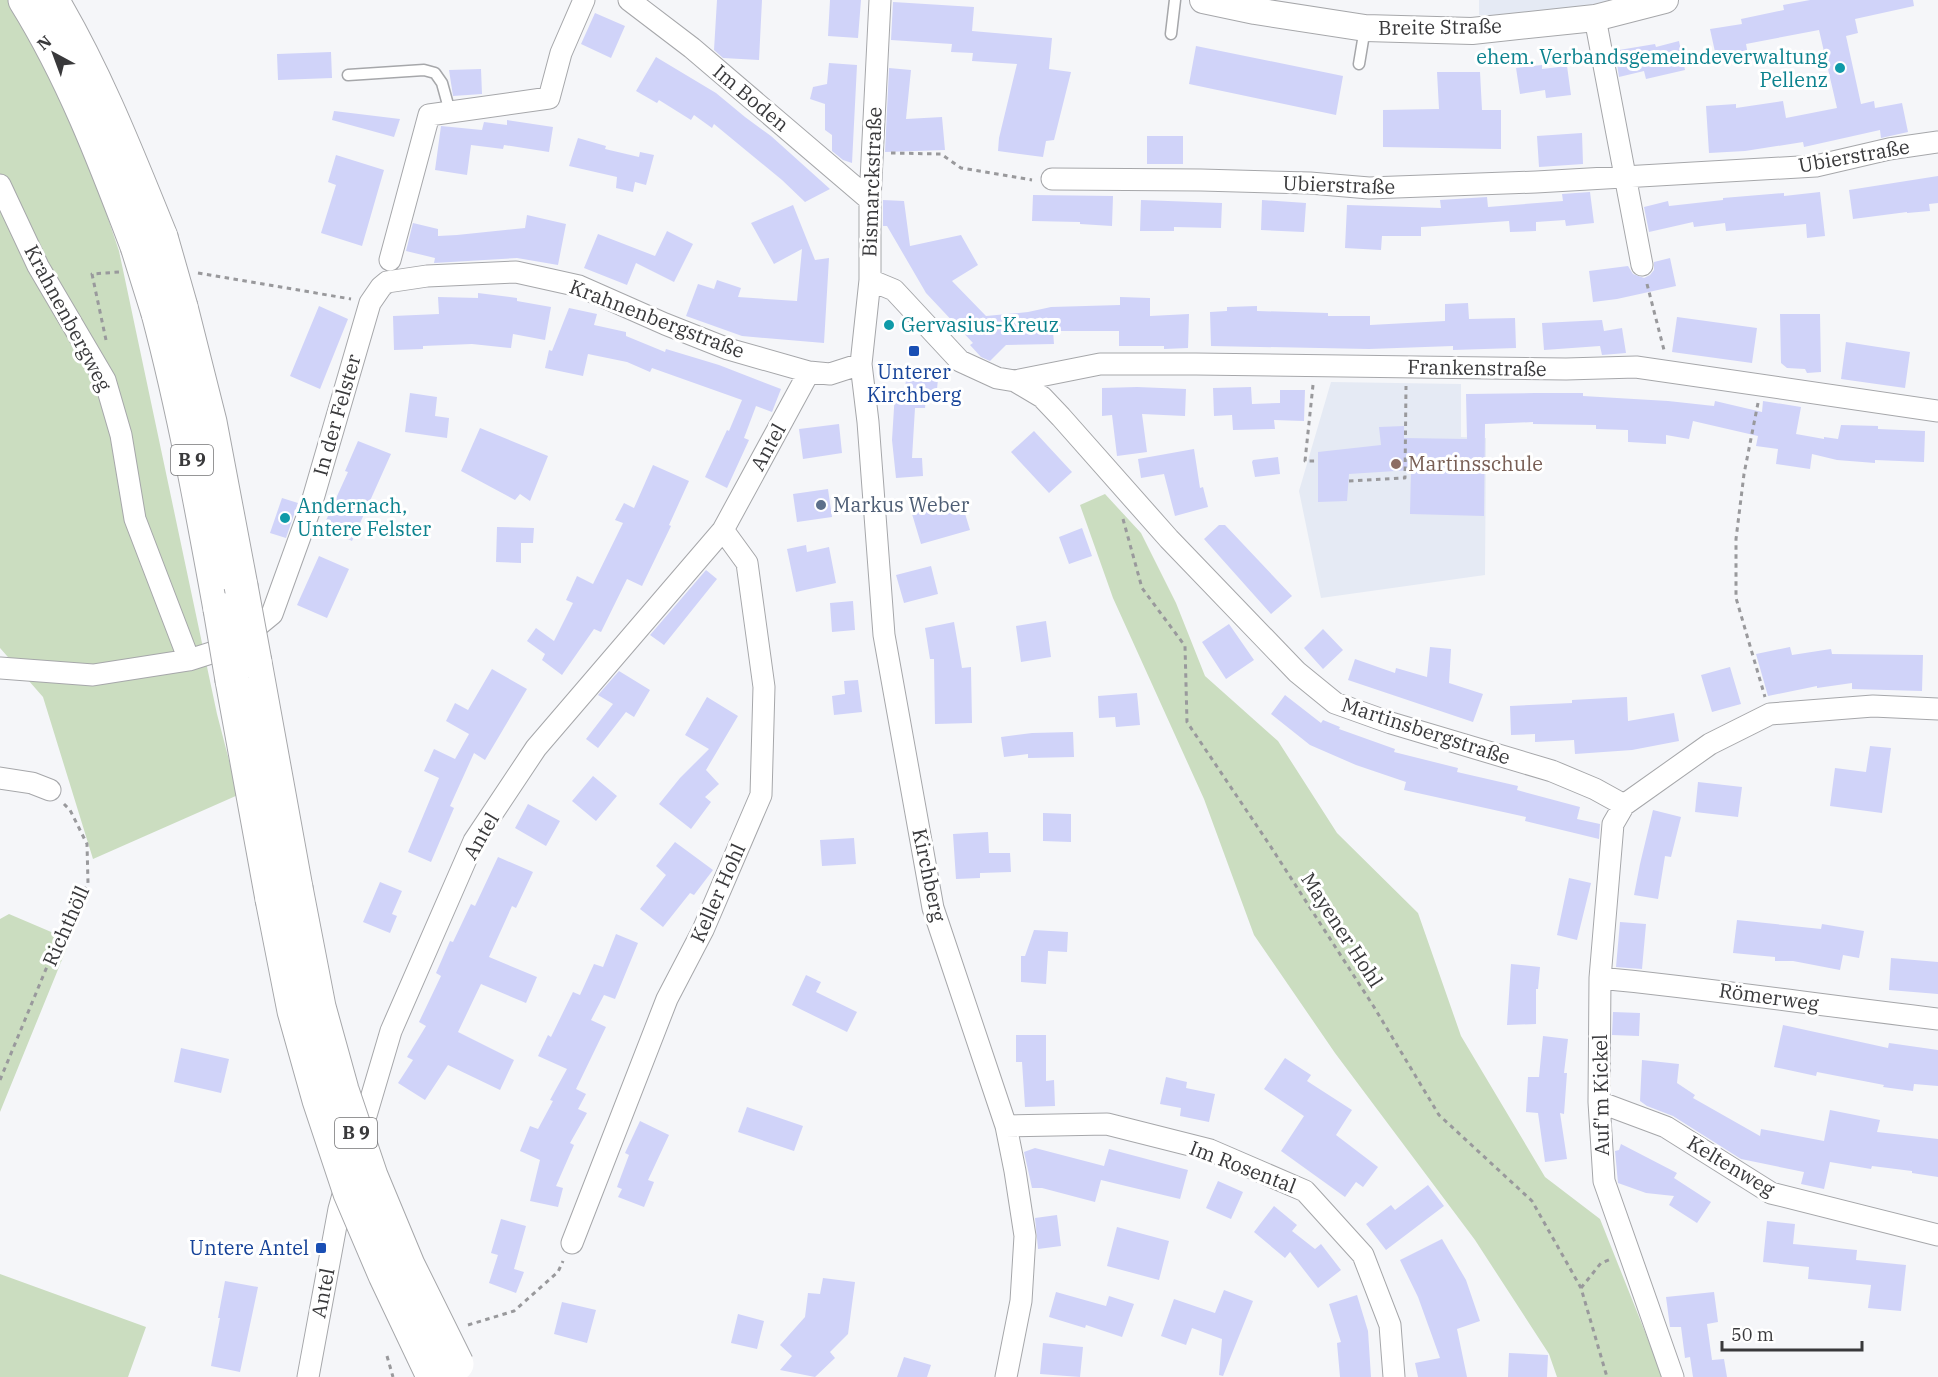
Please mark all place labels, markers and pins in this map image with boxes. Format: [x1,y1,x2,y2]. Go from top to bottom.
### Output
place label: ehem. Verbandsgemeindeverwaltung Pellenz [1476,43,1828,93]
marker: ehem. Verbandsgemeindeverwaltung Pellenz [1833,61,1847,75]
place label: Gervasius-Kreuz [901,311,1059,338]
marker: Gervasius-Kreuz [882,318,896,332]
marker: Unterer Kirchberg [907,344,921,358]
place label: Unterer Kirchberg [867,358,961,408]
place label: Martinsschule [1408,450,1543,477]
marker: Martinsschule [1389,457,1403,471]
place label: Markus Weber [833,491,970,518]
place label: Andernach, Untere Felster [297,492,431,542]
marker: Markus Weber [814,498,828,512]
marker: Andernach, Untere Felster [278,511,292,525]
place label: Untere Antel [189,1234,309,1261]
marker: Untere Antel [314,1241,328,1255]

